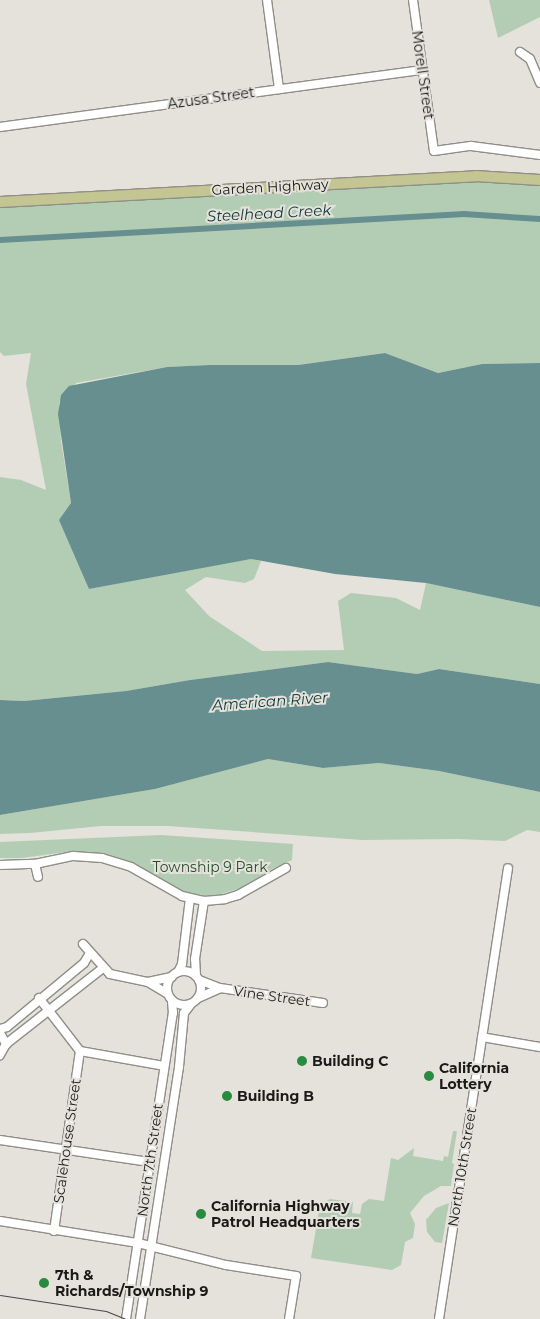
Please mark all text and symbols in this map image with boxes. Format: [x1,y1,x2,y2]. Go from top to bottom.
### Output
street label: Morell Street [408,29,438,121]
street label: Azusa Street [166,84,256,112]
street label: Garden Highway [211,176,329,198]
water label: Steelhead Creek [206,201,332,225]
water label: American River [211,688,329,714]
park label: Township 9 Park [153,859,267,875]
street label: Vine Street [233,982,311,1010]
place label: Building C [312,1053,388,1069]
marker: Building C [296,1055,308,1067]
place label: California Lottery [439,1060,509,1092]
marker: California Lottery [423,1070,435,1082]
street label: Scalehouse Street [50,1077,84,1205]
place label: Building B [237,1088,314,1104]
marker: Building B [221,1090,233,1102]
street label: North 7th Street [134,1102,166,1218]
street label: North 10th Street [444,1106,480,1228]
place label: California Highway Patrol Headquarters [211,1198,360,1230]
marker: California Highway Patrol Headquarters [195,1208,207,1220]
place label: 7th & Richards/Township 9 [55,1267,208,1300]
marker: 7th & Richards/Township 9 [37,1276,51,1290]

